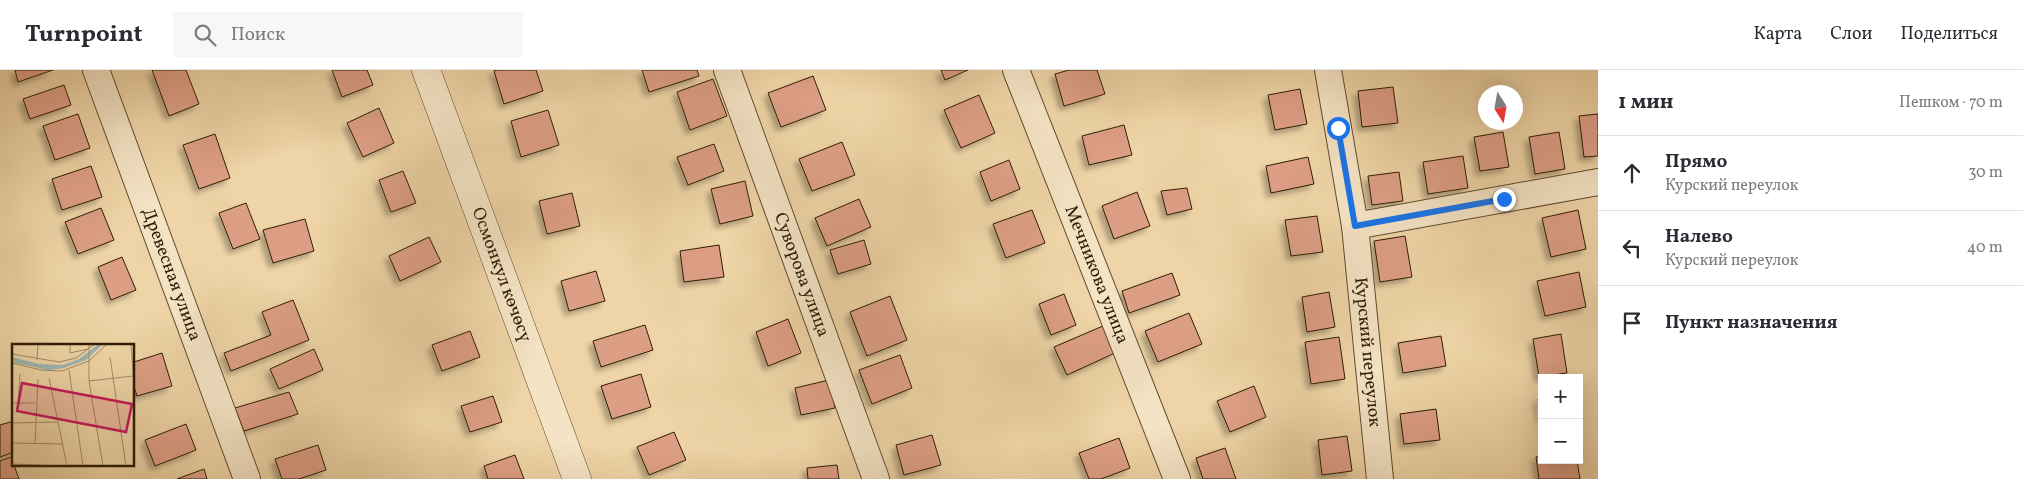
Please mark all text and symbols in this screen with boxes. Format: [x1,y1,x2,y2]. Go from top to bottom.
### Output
search box [173,12,523,57]
text: Turnpoint [25,18,143,52]
icon: search [191,21,219,49]
text: Поиск [231,22,285,48]
text: Карта [1754,22,1802,47]
text: Слои [1830,22,1872,47]
text: Поделиться [1900,22,1998,47]
north arrow [1478,85,1523,130]
text: 1 мин [1618,88,1674,117]
text: Пешком · 70 m [1899,92,2003,114]
route start [1327,117,1350,140]
text: Прямо [1665,149,1727,175]
icon: ahead [1618,159,1646,187]
text: 30 m [1968,162,2003,184]
text: Курский переулок [1665,175,1798,197]
route end [1493,188,1516,211]
street label: Мечникова улица [1058,202,1135,348]
street label: Древесная улица [135,204,208,345]
street label: Осмонкул көчөсү [465,204,538,346]
street label: Суворова улица [768,209,836,341]
text: Налево [1665,224,1733,250]
icon: left [1618,234,1646,262]
text: 40 m [1967,237,2003,259]
text: Курский переулок [1665,250,1798,272]
street label: Курский переулок [1348,276,1387,428]
icon: arrive [1618,309,1646,337]
text: Пункт назначения [1665,310,1838,336]
inset map [12,344,135,466]
map controls [1538,374,1583,464]
button: + [1538,374,1583,419]
button: − [1538,419,1583,464]

